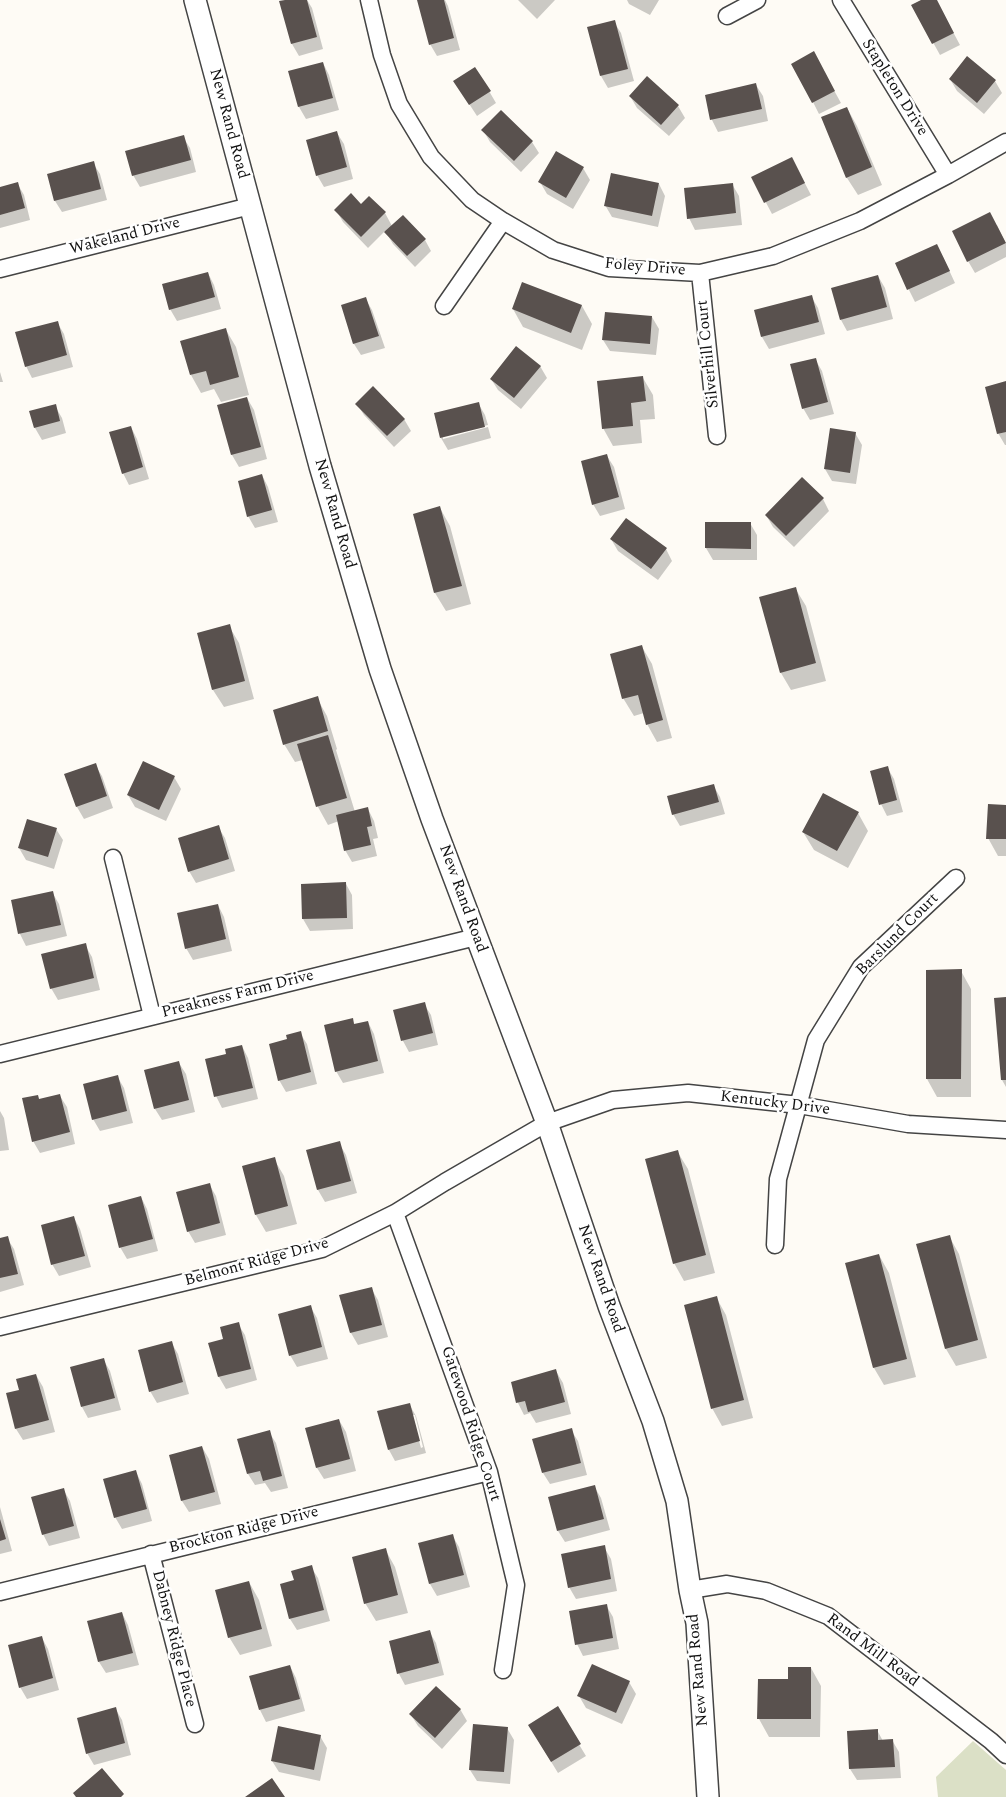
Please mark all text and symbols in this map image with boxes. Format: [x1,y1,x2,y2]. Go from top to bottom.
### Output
street label: Stapleton Drive [857,36,931,140]
street label: New Rand Road [204,67,252,181]
street label: Wakeland Drive [68,214,182,260]
street label: Foley Drive [604,255,686,281]
street label: Silverhill Court [694,299,724,409]
street label: New Rand Road [309,457,359,571]
street label: New Rand Road [434,842,490,956]
street label: Barslund Court [853,890,943,980]
street label: Preakness Farm Drive [160,967,316,1023]
street label: Kentucky Drive [719,1088,831,1120]
street label: New Rand Road [572,1222,628,1336]
street label: Belmont Ridge Drive [183,1235,331,1291]
street label: Gatewood Ridge Court [436,1344,504,1504]
street label: Brockton Ridge Drive [167,1503,321,1559]
street label: Dabney Ridge Place [147,1568,199,1710]
street label: Rand Mill Road [822,1610,922,1692]
street label: New Rand Road [684,1613,714,1727]

